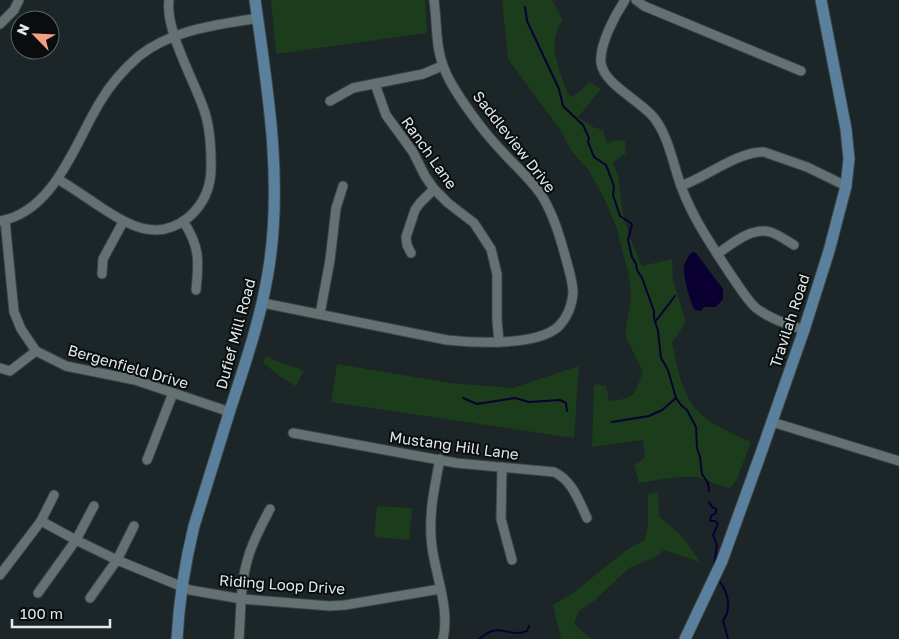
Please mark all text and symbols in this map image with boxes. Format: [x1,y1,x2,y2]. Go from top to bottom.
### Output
north arrow [10,10,60,60]
text: N [13,21,33,38]
street label: Saddleview Drive [470,87,560,196]
street label: Ranch Lane [398,113,461,192]
street label: Travilah Road [765,272,813,370]
street label: Dufief Mill Road [212,276,258,391]
street label: Bergenfield Drive [66,340,191,392]
street label: Mustang Hill Lane [388,427,520,463]
street label: Riding Loop Drive [218,571,346,597]
scale bar [12,596,110,628]
text: 100 m [20,604,63,622]

